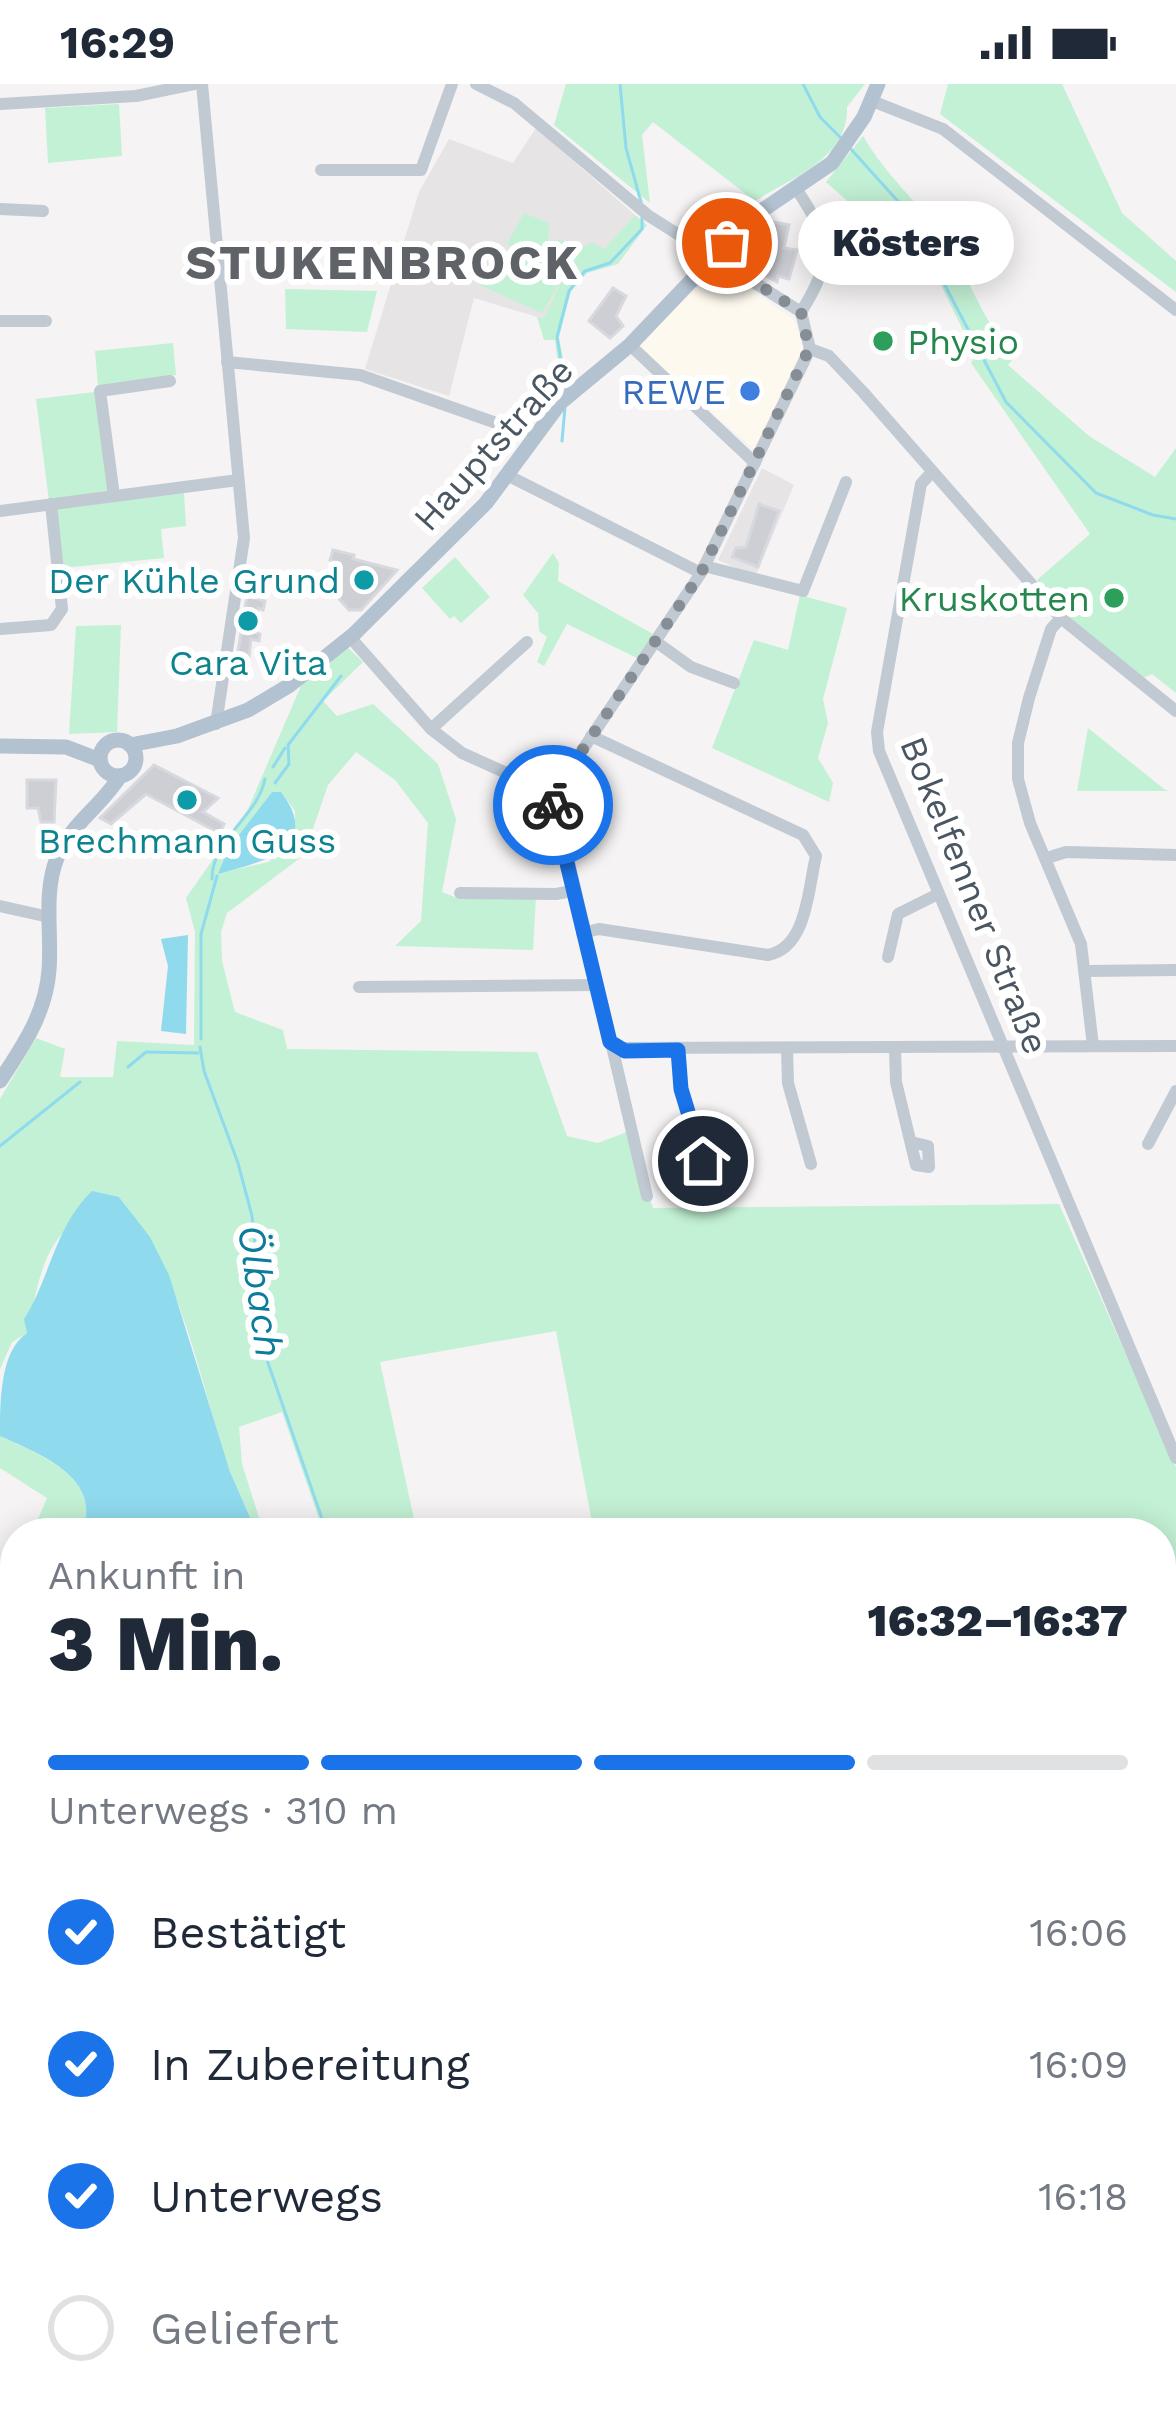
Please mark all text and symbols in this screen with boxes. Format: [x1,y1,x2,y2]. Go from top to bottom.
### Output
text: 16:29 [60,16,175,69]
pin [676,192,778,294]
callout: Kösters [799,201,1015,285]
icon: bag [694,210,760,276]
text: Kösters [832,220,980,265]
district label: STUKENBROCK [186,234,580,291]
place label: Physio [907,321,1019,363]
marker: Physio [870,328,896,354]
street label: Hauptstraße [405,350,582,540]
place label: REWE [622,371,726,413]
marker: REWE [737,378,763,404]
place label: Der Kühle Grund [48,560,340,602]
marker: Der Kühle Grund [351,567,377,593]
place label: Kruskotten [899,578,1090,620]
marker: Kruskotten [1101,585,1127,611]
marker: Cara Vita [235,608,261,634]
place label: Cara Vita [169,642,327,684]
street label: Bokelfenner Straße [891,731,1057,1060]
courier [493,745,613,865]
icon: bike [520,772,586,838]
marker: Brechmann Guss [174,787,200,813]
place label: Brechmann Guss [38,820,336,862]
pin [652,1110,754,1212]
icon: home [670,1128,736,1194]
water label: Ölbach [229,1222,292,1360]
text: Ankunft in [48,1553,245,1598]
text: 16:32–16:37 [867,1594,1128,1647]
text: 3 Min. [48,1597,283,1689]
text: Unterwegs · 310 m [48,1788,398,1833]
icon: check [48,1899,114,1965]
text: Bestätigt [150,1906,346,1959]
text: 16:06 [1030,1910,1128,1955]
icon: check [48,2031,114,2097]
text: In Zubereitung [150,2038,470,2091]
text: 16:09 [1029,2042,1128,2087]
icon: check [48,2163,114,2229]
text: Unterwegs [150,2170,383,2223]
text: 16:18 [1038,2174,1128,2219]
text: Geliefert [150,2302,339,2355]

